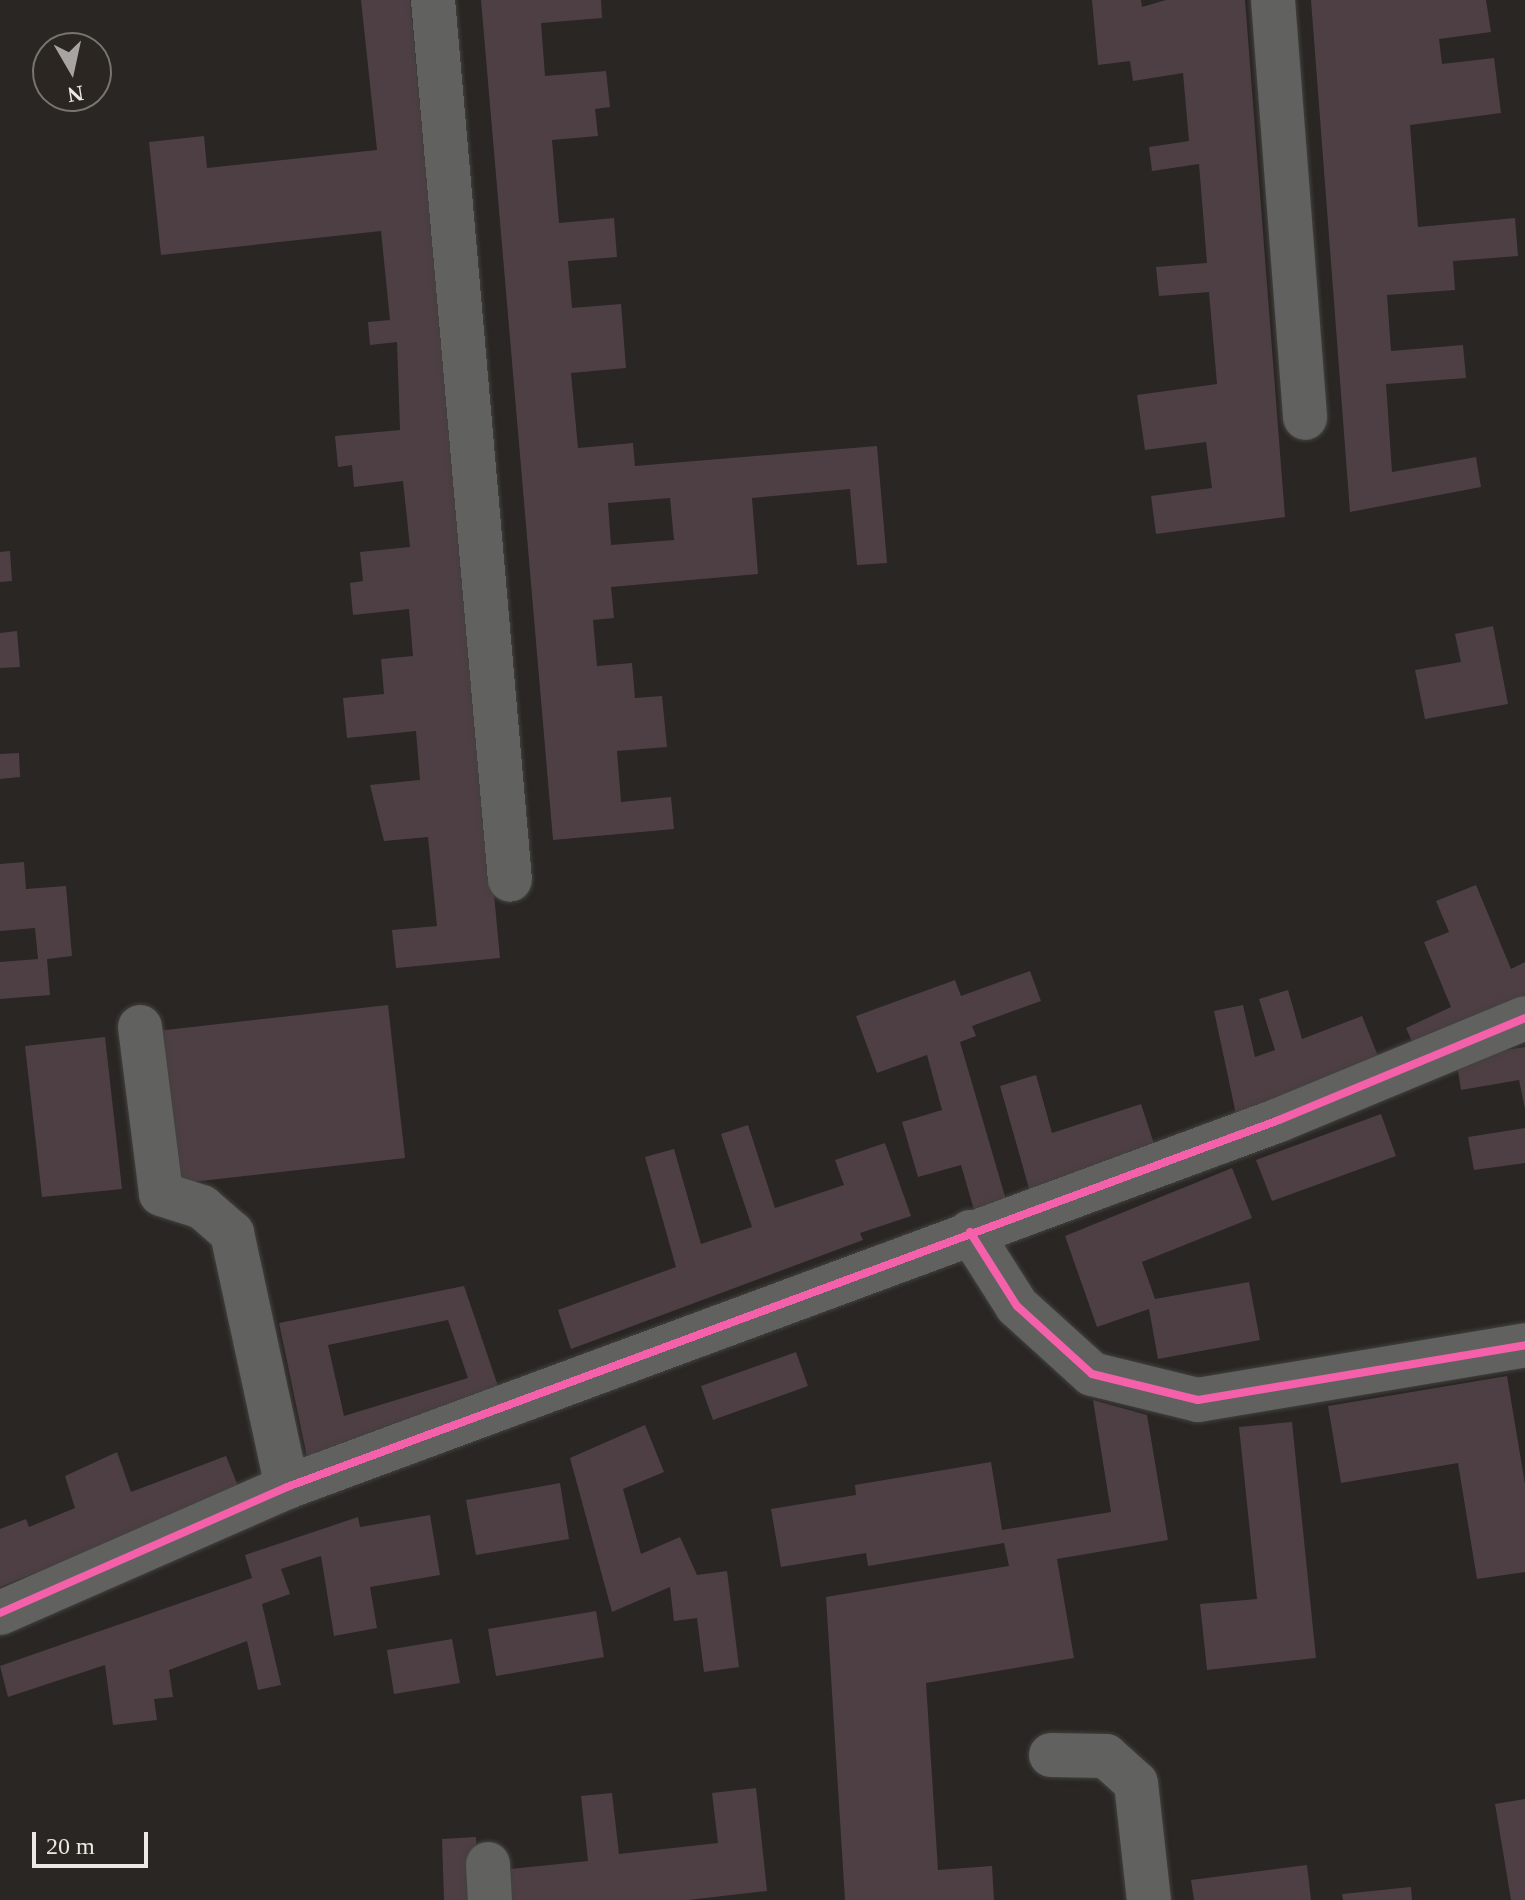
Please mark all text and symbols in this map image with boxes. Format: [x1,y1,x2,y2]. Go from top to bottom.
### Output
north arrow [32,32,112,112]
text: N [66,81,85,108]
scale bar [36,1816,152,1866]
text: 20 m [46,1833,95,1859]

